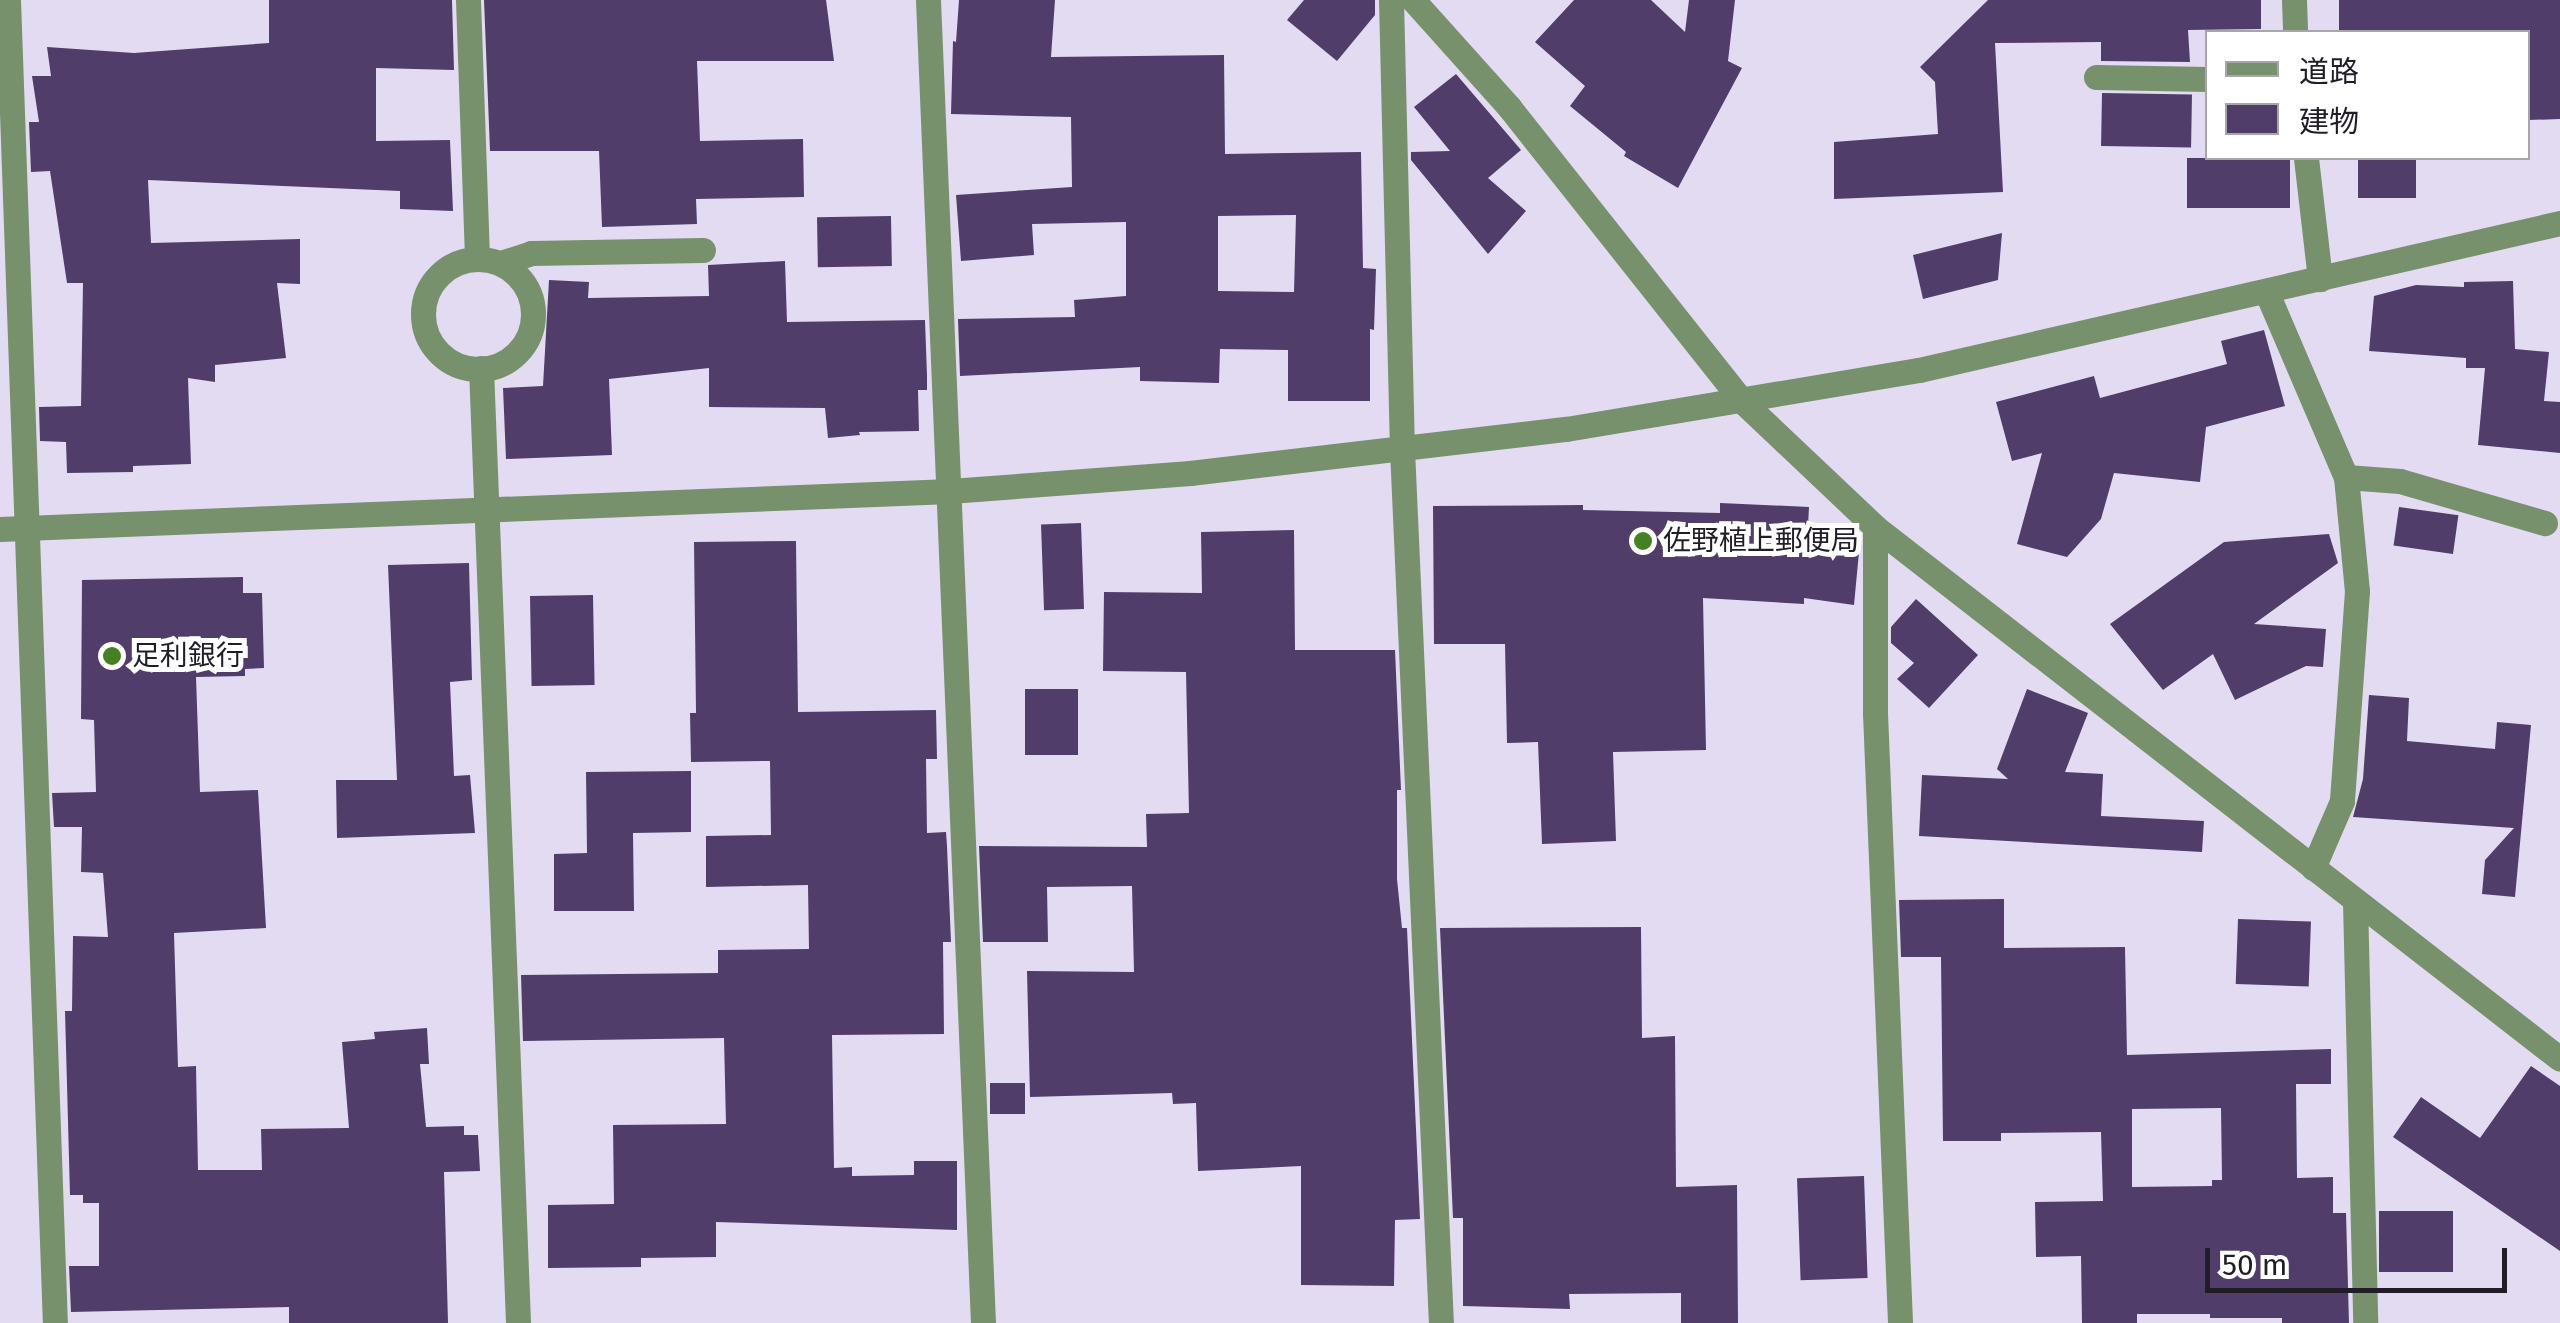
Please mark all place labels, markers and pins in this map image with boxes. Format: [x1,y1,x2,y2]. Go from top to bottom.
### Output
place label: 佐野植上郵便局 [1663,524,1859,558]
marker: 佐野植上郵便局 [1632,530,1654,552]
place label: 足利銀行 [132,639,244,673]
marker: 足利銀行 [101,645,123,667]

